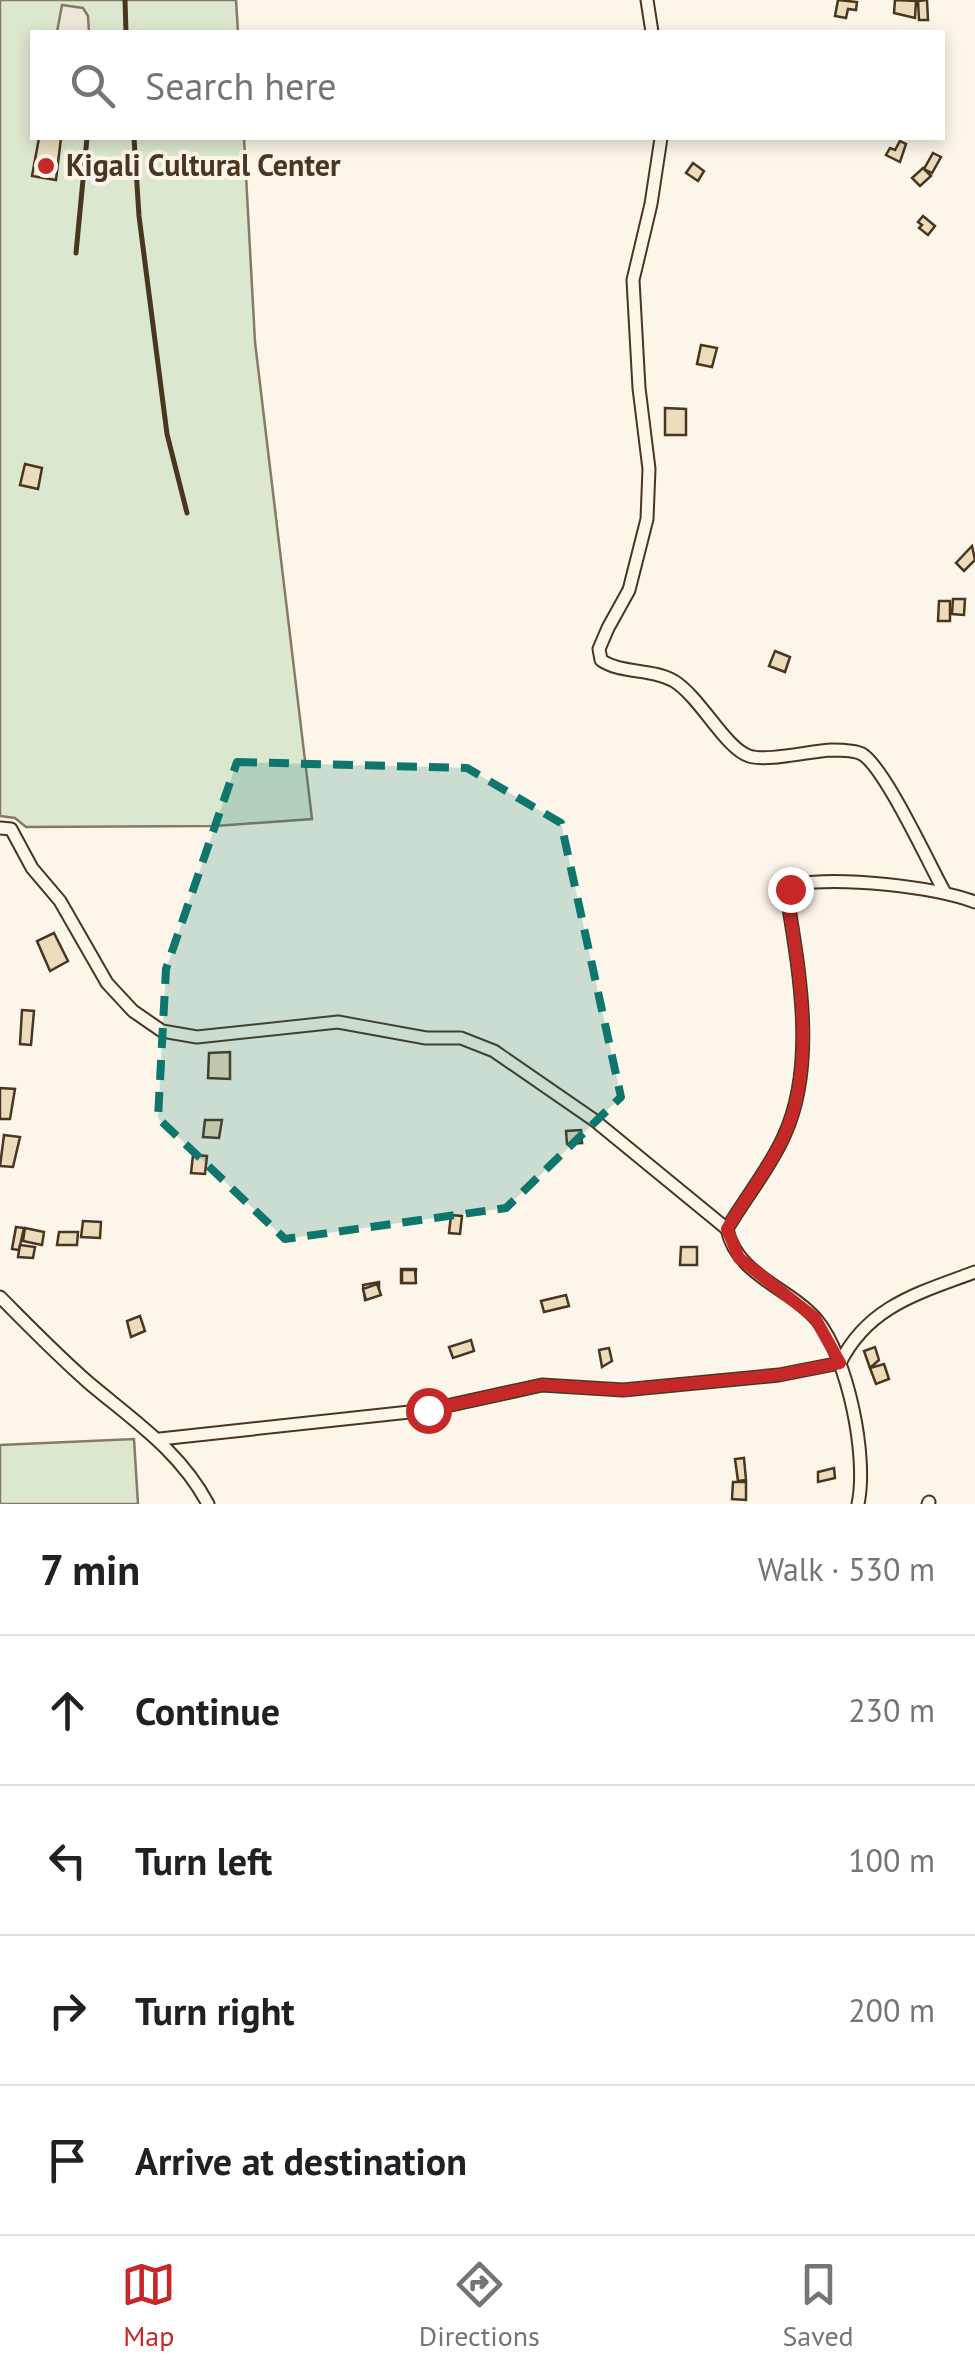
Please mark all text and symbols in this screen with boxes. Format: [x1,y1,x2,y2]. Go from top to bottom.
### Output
search box [30,30,945,140]
icon: search [65,58,120,113]
text: Search here [145,61,337,110]
place label: Kigali Cultural Center [66,145,341,184]
marker: Kigali Cultural Center [35,155,57,177]
route end [768,867,814,913]
route start [406,1388,452,1434]
text: 7 min [40,1542,140,1597]
text: Walk · 530 m [758,1548,935,1590]
icon: ahead [40,1683,95,1738]
text: Continue [135,1686,280,1735]
text: 230 m [848,1689,935,1731]
icon: left [40,1833,95,1888]
text: Turn left [135,1836,272,1885]
text: 100 m [848,1839,935,1881]
icon: right [40,1983,95,2038]
text: Turn right [135,1986,295,2035]
text: 200 m [848,1989,935,2031]
icon: arrive [40,2133,95,2188]
text: Arrive at destination [135,2136,467,2185]
tab: Map [121,2257,176,2354]
tab: Directions [419,2257,540,2354]
tab: Saved [782,2257,854,2354]

